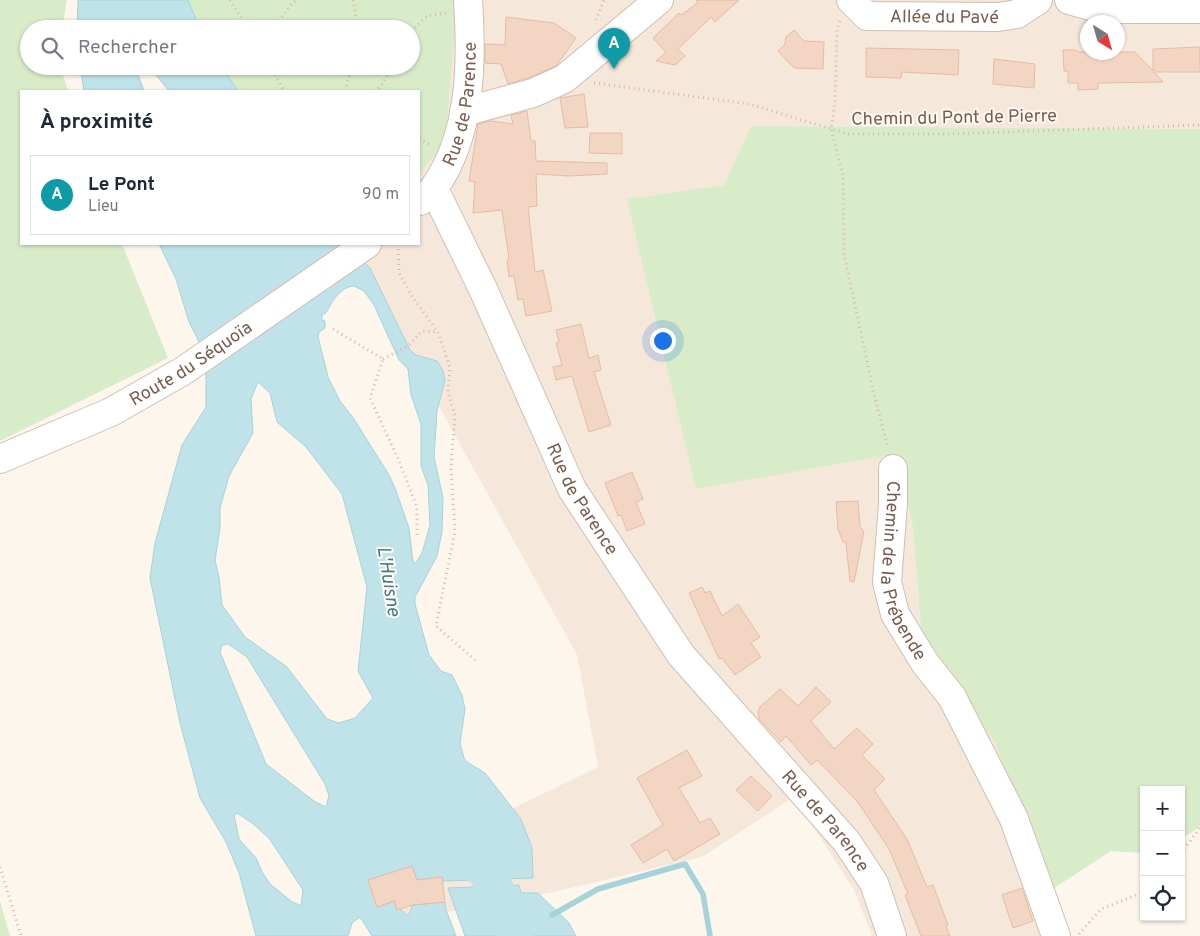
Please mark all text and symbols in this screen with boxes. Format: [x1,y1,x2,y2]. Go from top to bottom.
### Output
street label: Allée du Pavé [890,6,999,30]
north arrow [1080,15,1125,60]
search box [20,20,420,75]
pin: A [598,28,630,69]
icon: search [38,34,66,62]
text: Rechercher [78,36,177,60]
street label: Rue de Parence [439,42,483,170]
street label: Chemin du Pont de Pierre [851,105,1057,132]
text: À proximité [40,109,153,136]
text: Le Pont [88,173,155,197]
text: A [51,185,63,205]
text: 90 m [362,185,399,205]
text: Lieu [88,197,119,217]
street label: Route du Séquoïa [126,317,257,412]
your location [650,328,676,354]
street label: Rue de Parence [540,440,623,560]
street label: Chemin de la Prébende [874,481,931,665]
water label: L'Huisne [371,544,405,618]
street label: Rue de Parence [776,766,874,877]
map controls [1140,786,1185,921]
button: + [1140,786,1185,831]
button: − [1140,831,1185,876]
button: locate [1140,876,1185,921]

